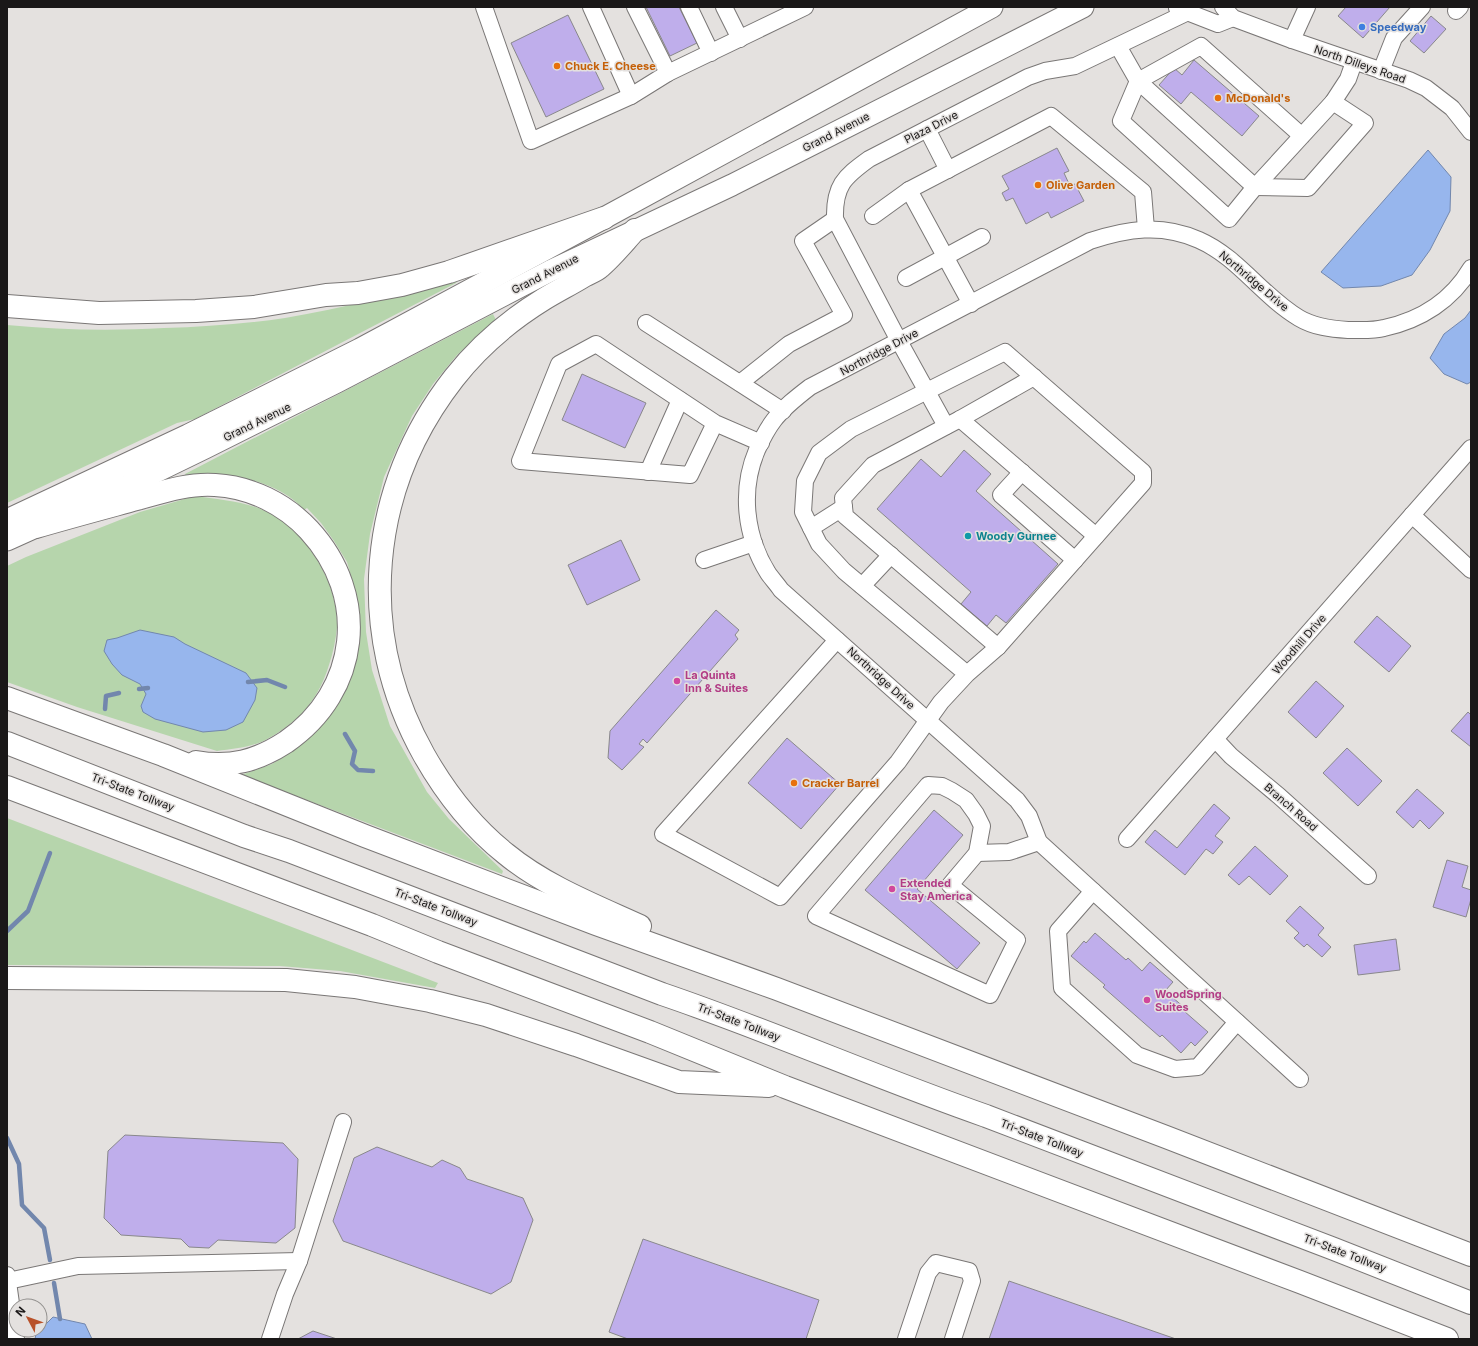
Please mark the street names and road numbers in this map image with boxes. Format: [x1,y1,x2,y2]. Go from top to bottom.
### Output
street label: North Dilleys Road [1312,42,1408,86]
street label: Plaza Drive [902,107,960,147]
street label: Grand Avenue [800,109,872,155]
street label: Northridge Drive [1216,248,1292,314]
street label: Grand Avenue [509,251,581,297]
street label: Northridge Drive [837,326,921,378]
street label: Grand Avenue [221,400,293,444]
street label: Woodhill Drive [1269,611,1329,677]
street label: Northridge Drive [844,644,918,712]
street label: Tri-State Tollway [90,770,176,814]
street label: Branch Road [1261,780,1321,834]
street label: Tri-State Tollway [393,885,479,929]
street label: Tri-State Tollway [696,1000,782,1044]
street label: Tri-State Tollway [999,1116,1085,1160]
street label: Tri-State Tollway [1302,1231,1388,1275]

